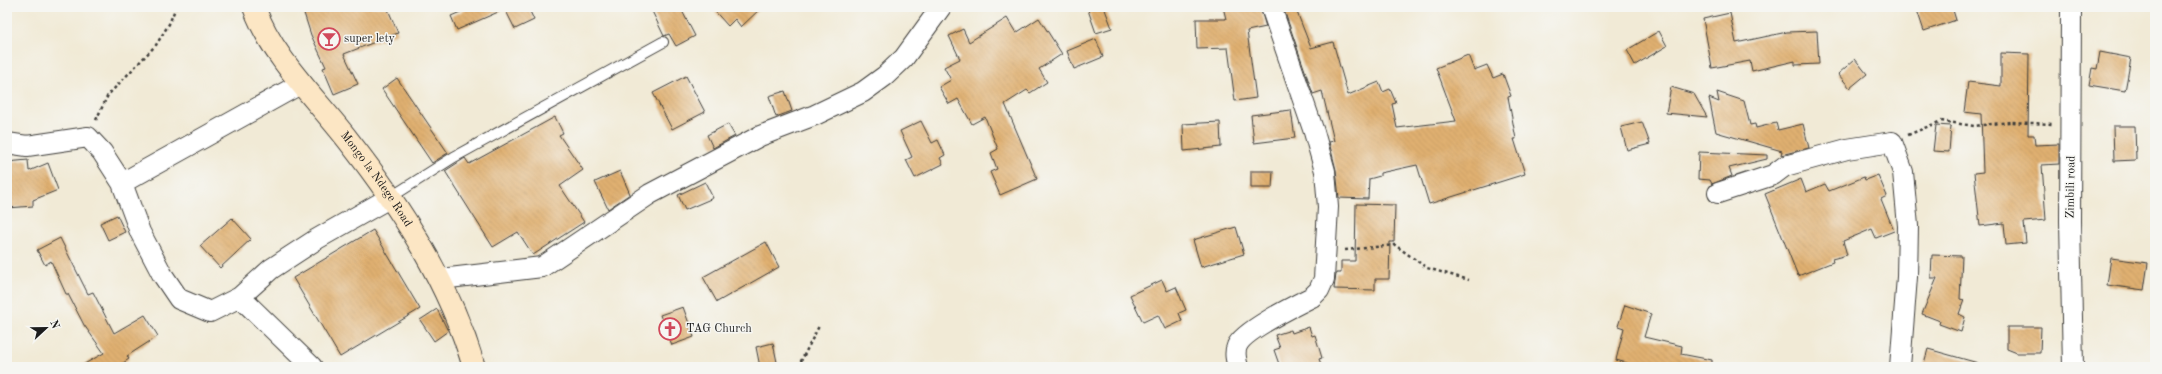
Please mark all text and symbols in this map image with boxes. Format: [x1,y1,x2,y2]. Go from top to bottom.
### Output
bar icon: super lety [316,26,342,52]
place label: super lety [344,33,396,45]
street label: Mongo la Ndege Road [338,129,414,229]
street label: Zimbili road [2064,155,2078,219]
north arrow [26,308,66,348]
church icon: TAG Church [657,316,683,342]
text: N [47,319,61,331]
place label: TAG Church [686,323,752,335]

